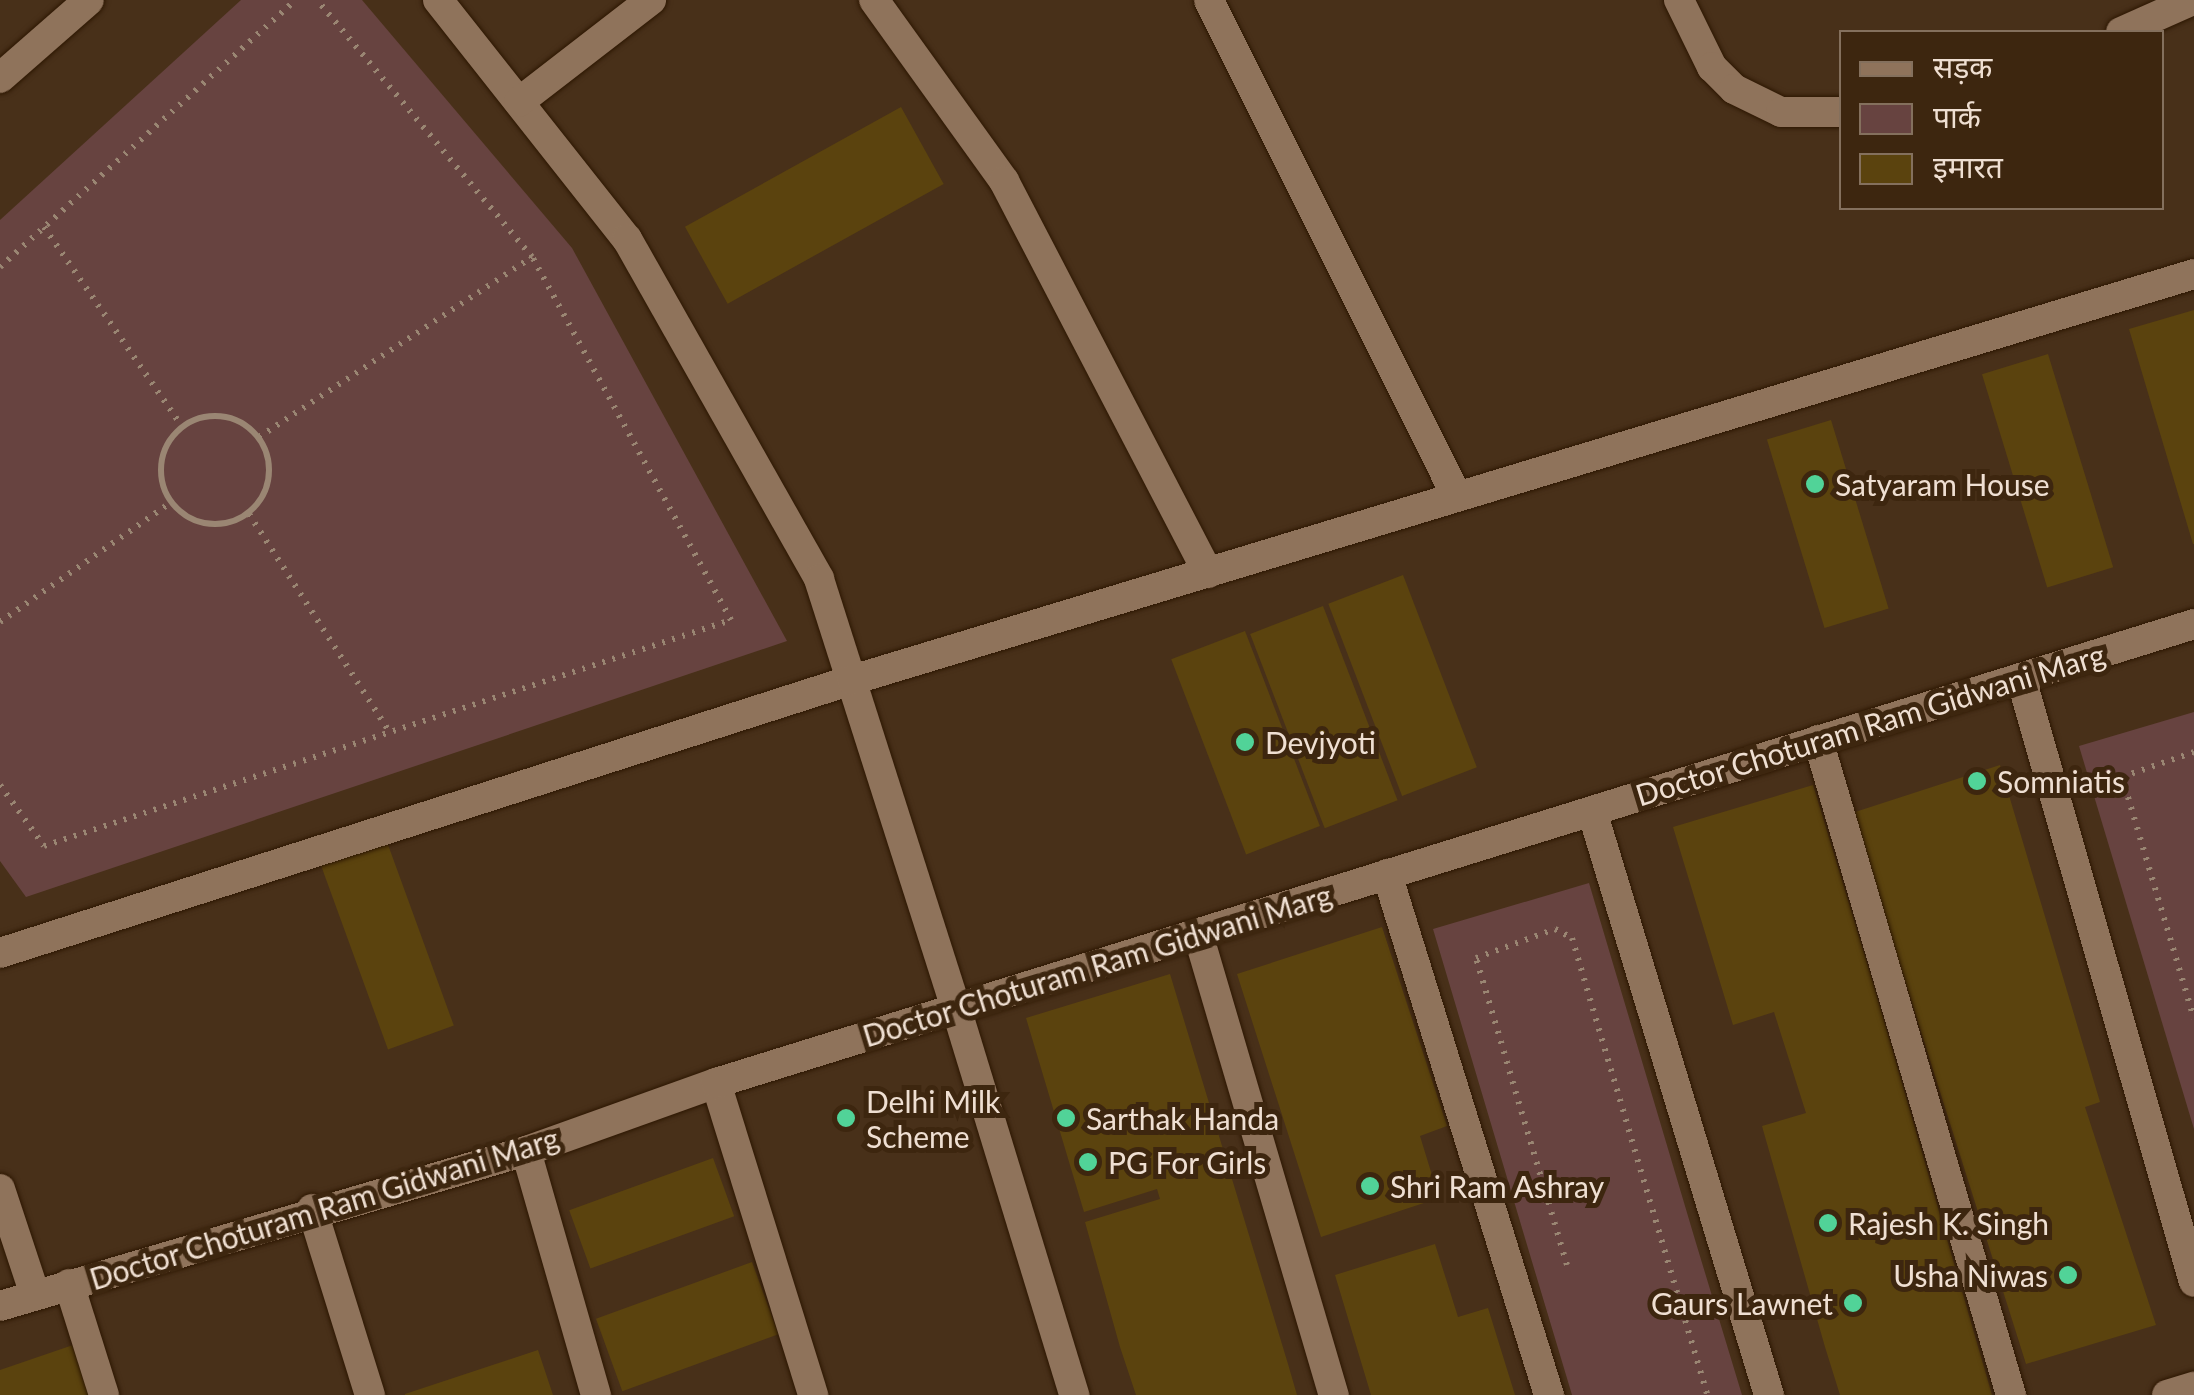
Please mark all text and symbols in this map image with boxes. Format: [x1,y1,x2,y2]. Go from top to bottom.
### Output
legend [1839,30,2164,210]
text: सड़क [1933,48,1992,84]
text: पार्क [1933,98,1981,134]
text: इमारत [1933,148,2003,184]
place label: Satyaram House [1835,466,2050,502]
marker: Satyaram House [1804,473,1826,495]
street label: Doctor Choturam Ram Gidwani Marg [1631,635,2109,813]
place label: Devjyoti [1265,724,1376,760]
marker: Devjyoti [1234,731,1256,753]
place label: Somniatis [1997,763,2125,799]
marker: Somniatis [1966,770,1988,792]
street label: Doctor Choturam Ram Gidwani Marg [858,876,1336,1054]
place label: Delhi Milk Scheme [866,1083,1000,1154]
place label: Sarthak Handa [1086,1100,1279,1136]
marker: Delhi Milk Scheme [835,1107,857,1129]
marker: Sarthak Handa [1055,1107,1077,1129]
street label: Doctor Choturam Ram Gidwani Marg [85,1119,563,1297]
place label: PG For Girls [1108,1144,1267,1180]
marker: PG For Girls [1077,1151,1099,1173]
place label: Shri Ram Ashray [1390,1168,1605,1204]
marker: Shri Ram Ashray [1359,1175,1381,1197]
place label: Rajesh K. Singh [1848,1205,2049,1241]
marker: Rajesh K. Singh [1817,1212,1839,1234]
place label: Usha Niwas [1893,1257,2048,1293]
marker: Usha Niwas [2057,1264,2079,1286]
place label: Gaurs Lawnet [1651,1285,1833,1321]
marker: Gaurs Lawnet [1842,1292,1864,1314]

